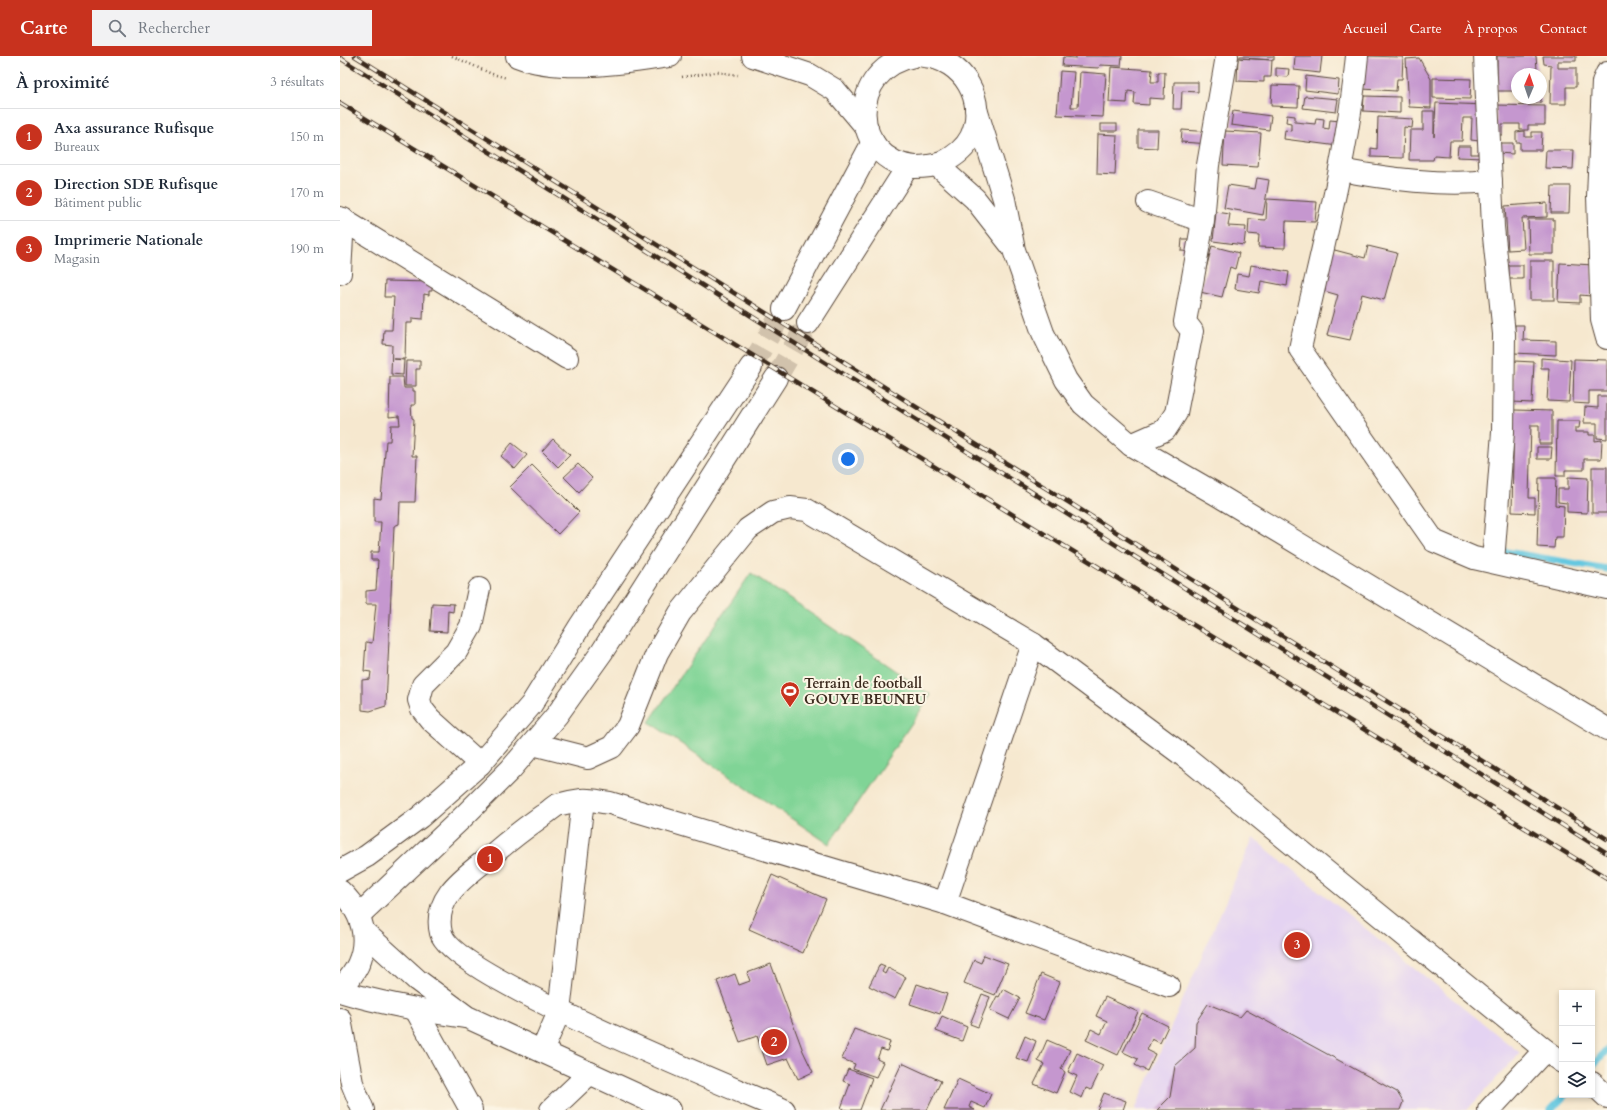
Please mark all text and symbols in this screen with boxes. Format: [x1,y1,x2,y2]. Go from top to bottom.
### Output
search box [92,10,372,46]
text: Carte [20,15,68,41]
icon: search [106,17,128,39]
text: Rechercher [138,18,210,38]
text: Accueil [1343,19,1387,38]
text: Carte [1409,19,1442,38]
text: À propos [1464,19,1517,38]
text: Contact [1539,19,1587,38]
north arrow [1511,68,1547,104]
text: À proximité [16,71,110,94]
text: 3 résultats [270,73,324,91]
text: Axa assurance Rufisque [54,118,214,138]
text: 1 [26,128,32,146]
text: 150 m [290,128,324,146]
text: Bureaux [54,138,100,156]
text: Direction SDE Rufisque [54,174,218,194]
text: 2 [26,184,32,202]
text: 170 m [290,184,324,202]
text: Bâtiment public [54,194,142,212]
text: Imprimerie Nationale [54,230,203,250]
text: 3 [26,240,32,258]
text: 190 m [290,240,324,258]
text: Magasin [54,250,100,268]
your location [838,449,858,469]
place label: Terrain de football GOUYE BEUNEU [804,674,927,709]
sports icon: Terrain de football GOUYE BEUNEU [779,680,801,708]
pin: 1 [477,844,503,874]
pin: 3 [1284,930,1310,960]
map controls [1559,990,1595,1098]
button: + [1559,990,1595,1026]
button: − [1559,1026,1595,1062]
pin: 2 [761,1027,787,1057]
button: layers [1559,1062,1595,1098]

